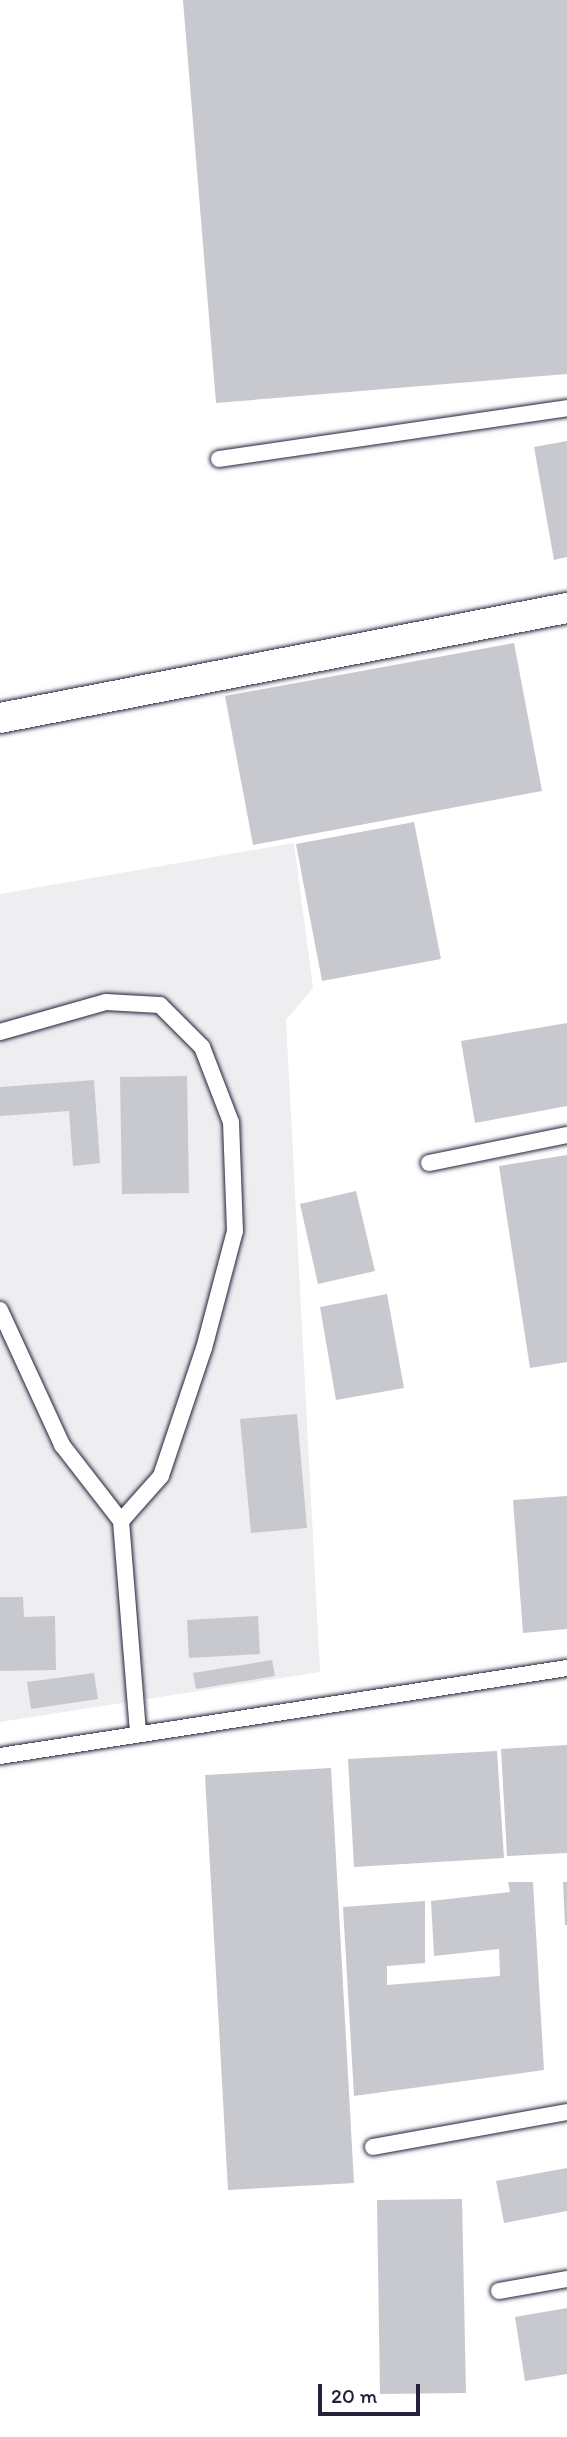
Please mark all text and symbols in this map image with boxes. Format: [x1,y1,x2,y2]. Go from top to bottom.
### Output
scale bar [322,2370,424,2414]
text: 20 m [331,2383,377,2408]

